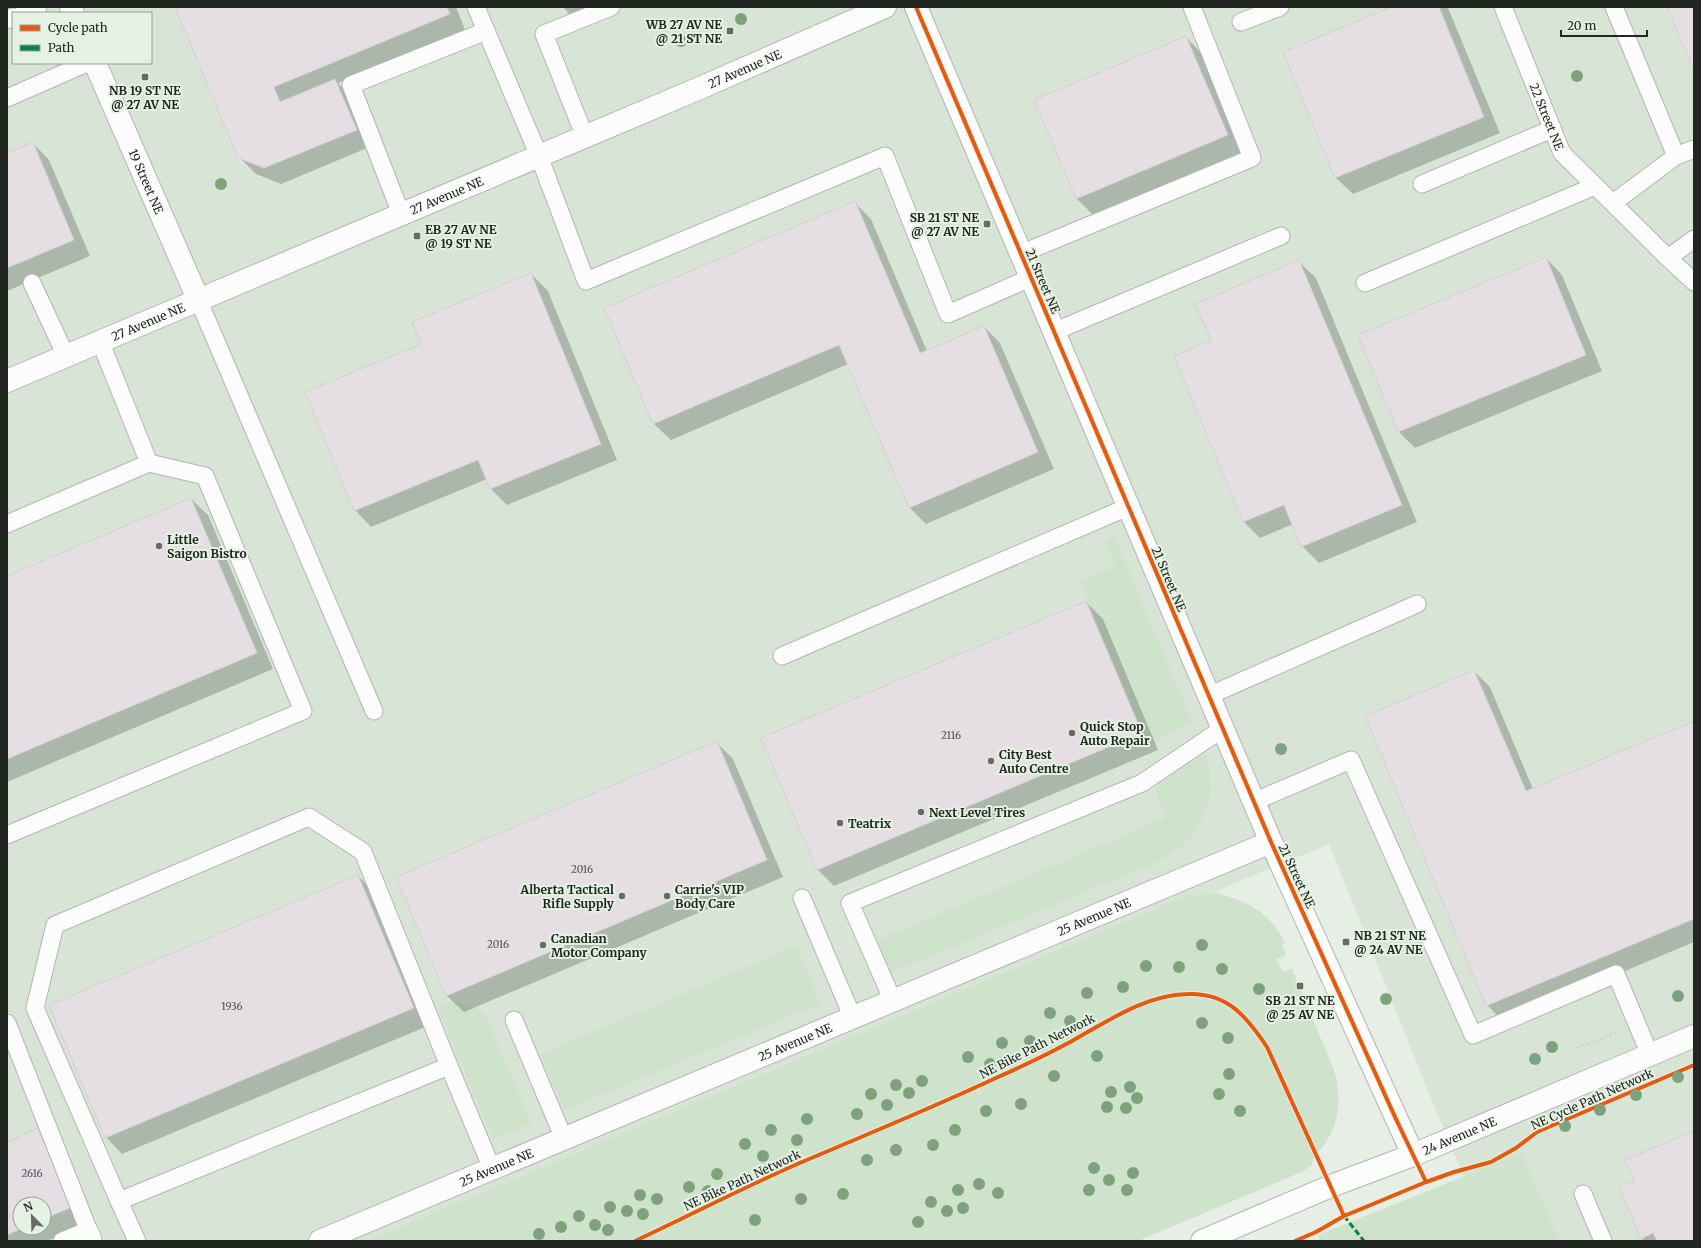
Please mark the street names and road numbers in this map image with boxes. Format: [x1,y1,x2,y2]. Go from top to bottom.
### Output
street label: 27 Avenue NE [706,46,784,91]
street label: 22 Street NE [1527,81,1568,153]
street label: 19 Street NE [126,147,167,216]
street label: 27 Avenue NE [407,173,486,217]
street label: 21 Street NE [1023,246,1064,316]
street label: 27 Avenue NE [109,299,187,344]
street label: 21 Street NE [1149,544,1190,614]
street label: 21 Street NE [1276,842,1319,911]
street label: 25 Avenue NE [1055,894,1133,939]
street label: NE Bike Path Network [977,1010,1098,1082]
street label: 25 Avenue NE [756,1020,834,1064]
street label: NE Cycle Path Network [1528,1065,1656,1133]
street label: 24 Avenue NE [1420,1113,1499,1158]
street label: 25 Avenue NE [457,1145,536,1189]
street label: NE Bike Path Network [681,1146,803,1214]

